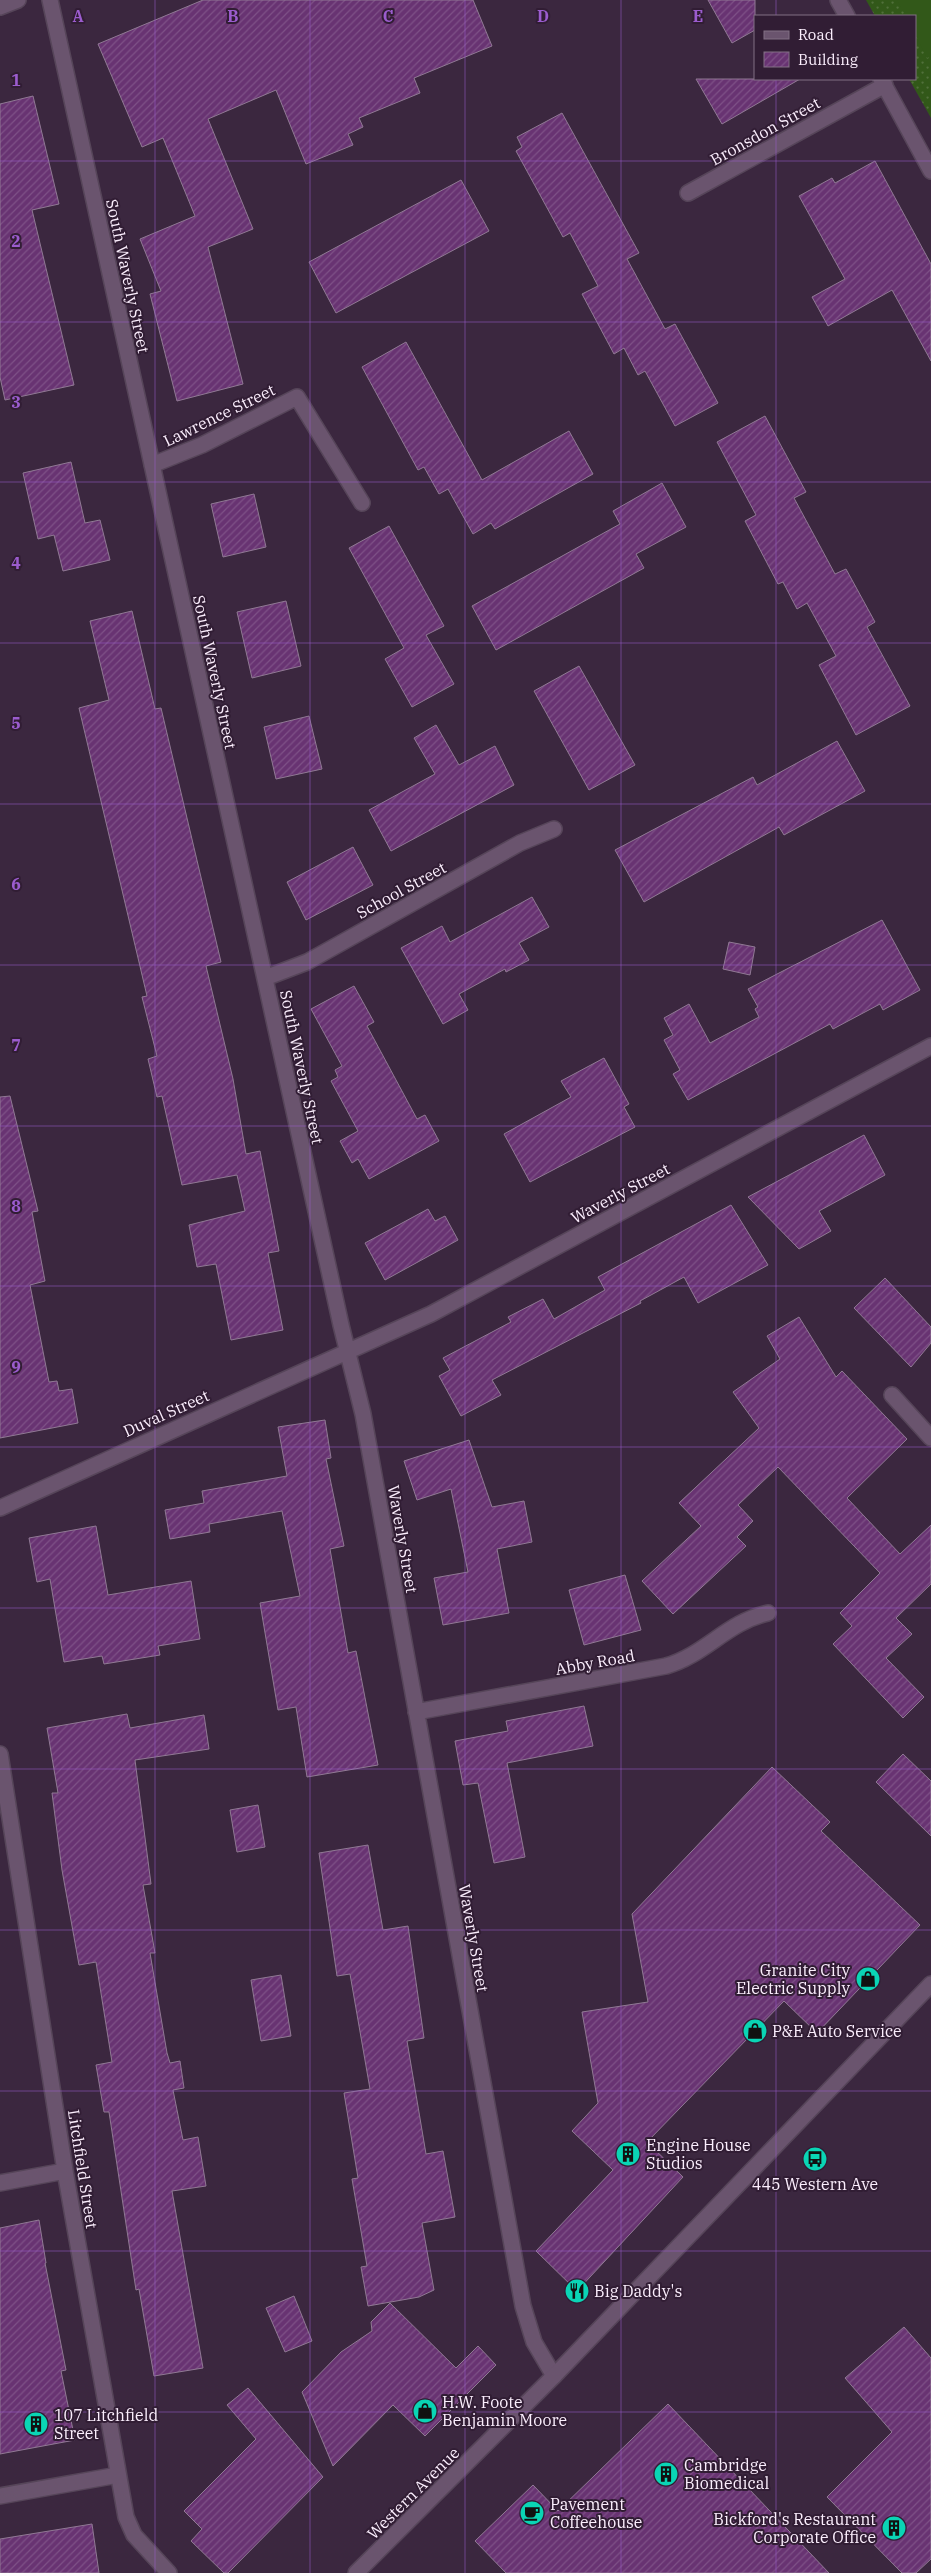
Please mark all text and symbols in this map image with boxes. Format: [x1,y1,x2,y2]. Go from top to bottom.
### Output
text: A [72,6,84,26]
text: B [227,6,239,26]
text: C [383,6,393,26]
text: D [537,6,549,26]
text: E [693,6,703,26]
legend [754,15,916,80]
text: Road [798,25,834,44]
text: Building [798,50,858,69]
text: 1 [11,70,21,90]
street label: Bronsdon Street [707,92,824,169]
street label: South Waverly Street [102,197,154,355]
text: 2 [11,231,21,251]
street label: Lawrence Street [160,379,278,451]
text: 3 [11,392,21,412]
text: 4 [11,553,21,573]
street label: South Waverly Street [189,593,241,751]
text: 5 [11,713,21,733]
street label: School Street [353,857,450,923]
text: 6 [11,874,21,894]
street label: South Waverly Street [276,988,328,1146]
text: 7 [11,1035,21,1055]
street label: Waverly Street [567,1158,673,1227]
text: 8 [11,1196,21,1216]
text: 9 [11,1357,21,1377]
street label: Duval Street [120,1385,212,1441]
street label: Waverly Street [384,1484,422,1595]
street label: Abby Road [554,1645,637,1679]
street label: Waverly Street [455,1883,493,1994]
place label: Granite City Electric Supply [736,1960,850,1998]
shop icon: Granite City Electric Supply [855,1966,881,1992]
shop icon: P&E Auto Service [742,2018,768,2044]
place label: P&E Auto Service [772,2021,902,2041]
street label: Litchfield Street [64,2108,102,2230]
place label: Engine House Studios [646,2135,751,2173]
building icon: Engine House Studios [615,2141,641,2167]
bus stop icon: 445 Western Ave [802,2146,828,2172]
place label: 445 Western Ave [752,2174,878,2194]
restaurant icon: Big Daddy's [564,2278,590,2304]
place label: Big Daddy's [594,2281,682,2301]
place label: H.W. Foote Benjamin Moore [442,2392,567,2430]
shop icon: H.W. Foote Benjamin Moore [412,2398,438,2424]
place label: 107 Litchfield Street [54,2405,158,2443]
building icon: 107 Litchfield Street [23,2411,49,2437]
street label: Western Avenue [363,2443,463,2543]
place label: Cambridge Biomedical [684,2455,769,2493]
building icon: Cambridge Biomedical [653,2461,679,2487]
place label: Pavement Coffeehouse [550,2494,642,2532]
cafe icon: Pavement Coffeehouse [519,2500,545,2526]
place label: Bickford's Restaurant Corporate Office [713,2509,876,2547]
building icon: Bickford's Restaurant Corporate Office [881,2515,907,2541]

